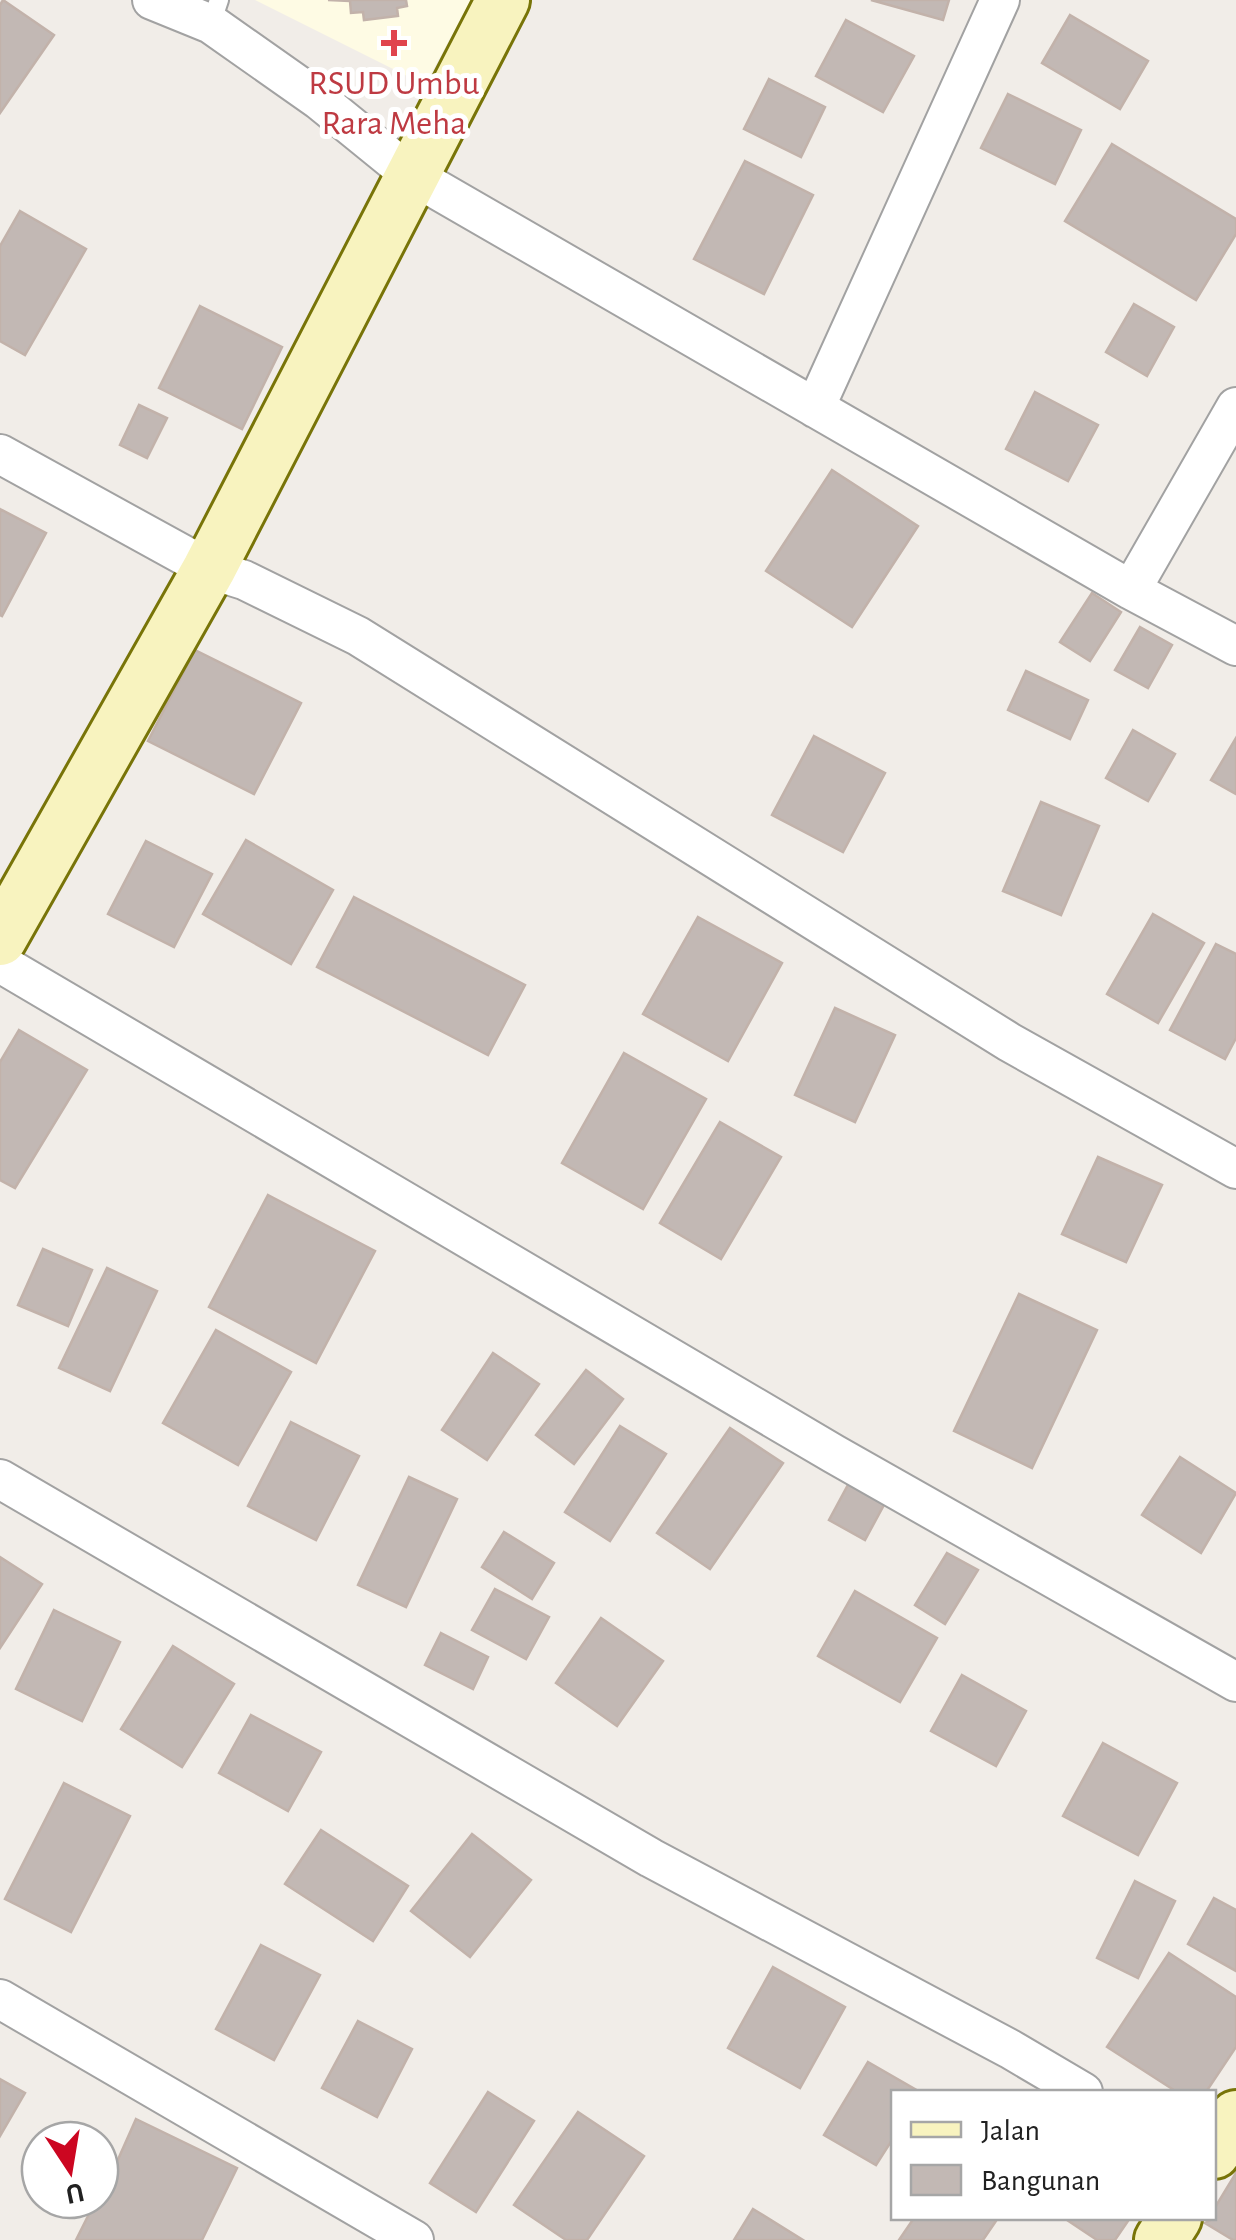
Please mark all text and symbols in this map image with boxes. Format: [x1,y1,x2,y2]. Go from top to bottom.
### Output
marker: RSUD Umbu Rara Meha [381,30,407,56]
place label: RSUD Umbu Rara Meha [308,66,480,141]
legend [891,2090,1216,2220]
text: Jalan [981,2116,1040,2146]
north arrow [20,2120,120,2220]
text: Bangunan [981,2166,1100,2196]
text: U [63,2177,86,2208]

